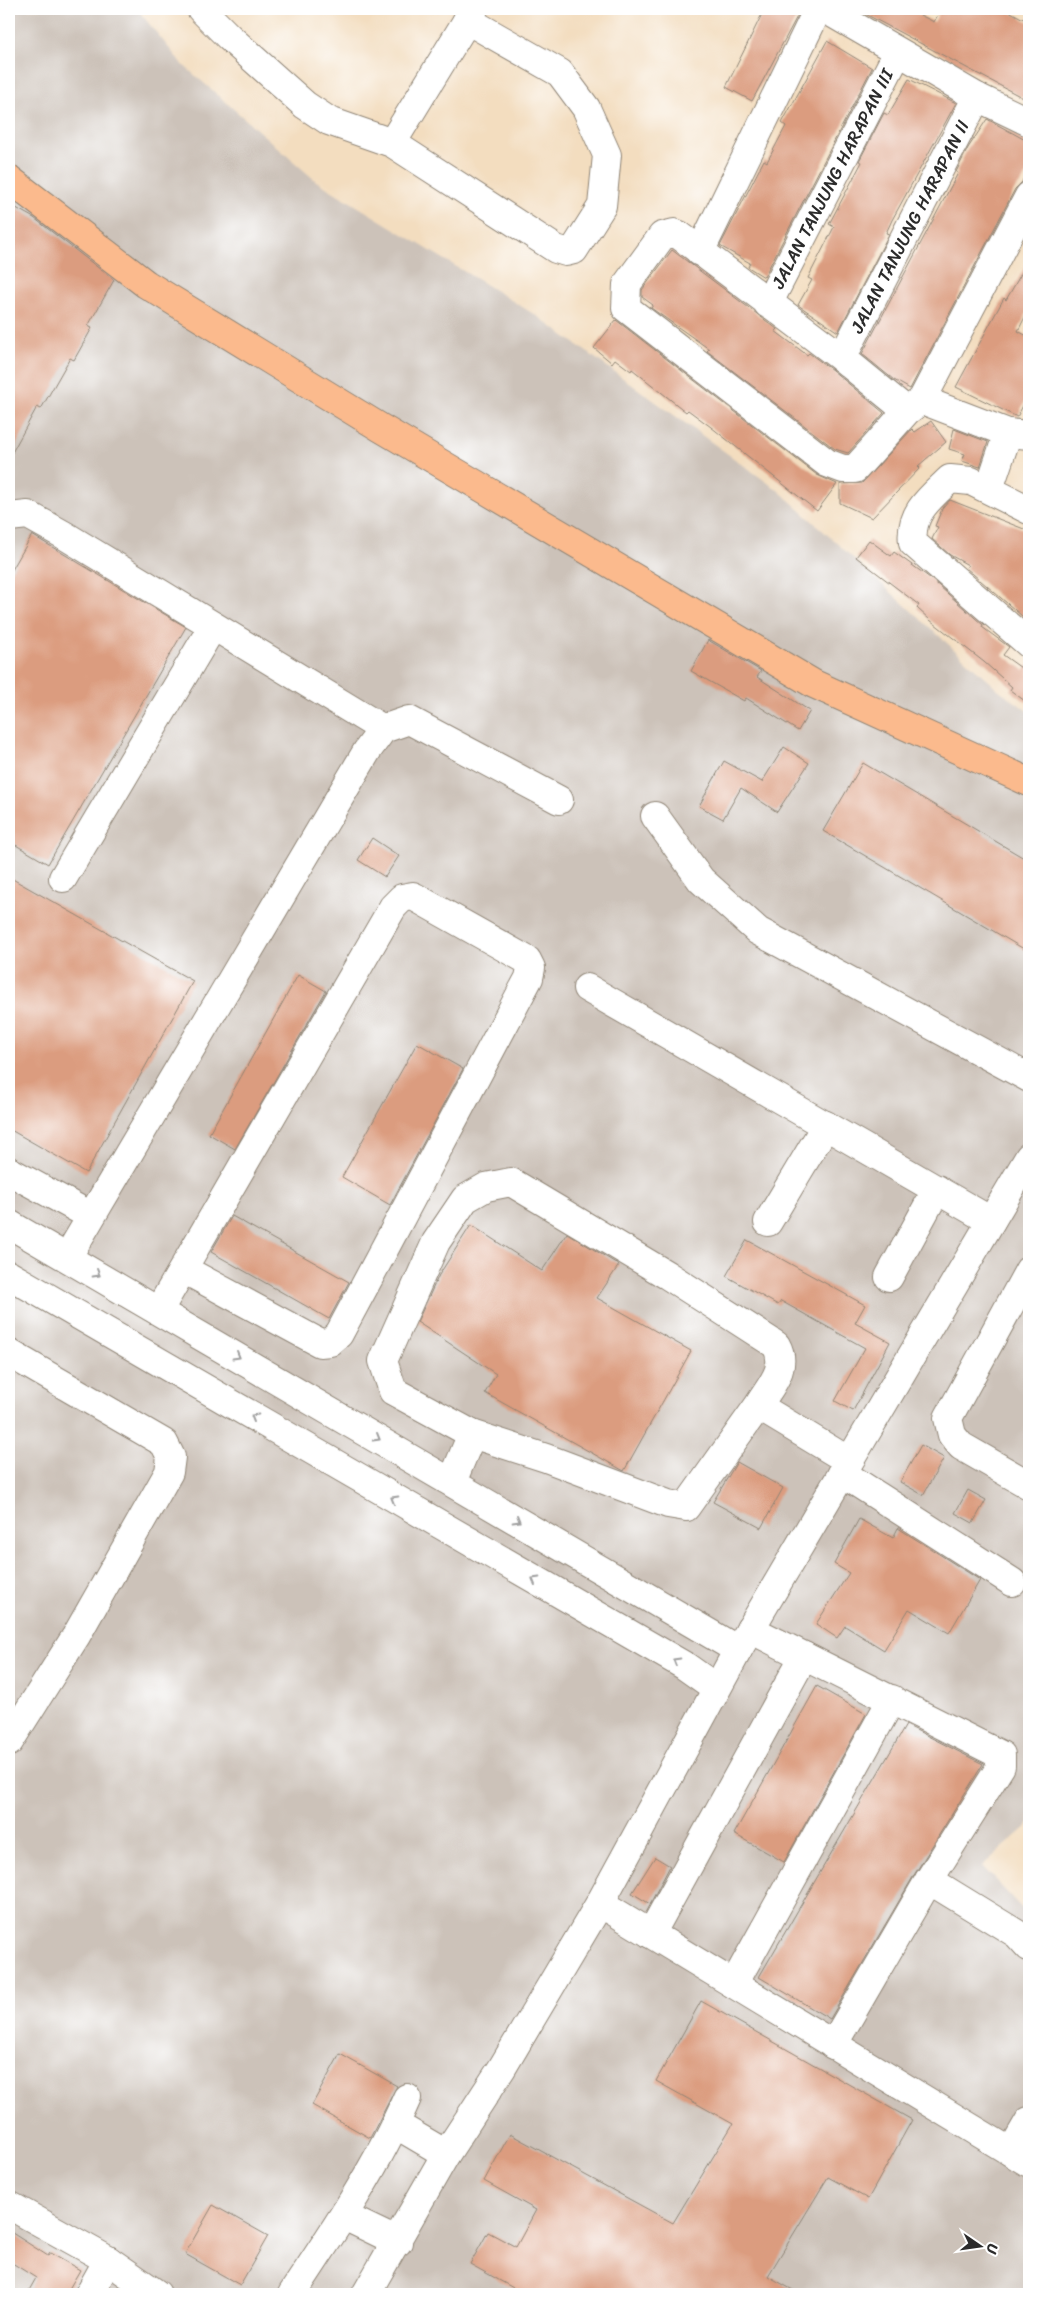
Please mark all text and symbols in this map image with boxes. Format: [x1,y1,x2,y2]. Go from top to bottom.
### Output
street label: JALAN TANJUNG HARAPAN III [762,61,904,295]
street label: JALAN TANJUNG HARAPAN II [841,114,979,340]
one-way arrow [92,1267,101,1277]
one-way arrow [232,1349,241,1359]
one-way arrow [250,1414,259,1424]
one-way arrow [372,1432,381,1442]
one-way arrow [391,1495,400,1505]
one-way arrow [512,1514,521,1524]
one-way arrow [531,1576,540,1586]
one-way arrow [672,1658,681,1668]
north arrow [956,2220,1006,2270]
text: U [979,2241,1005,2257]

